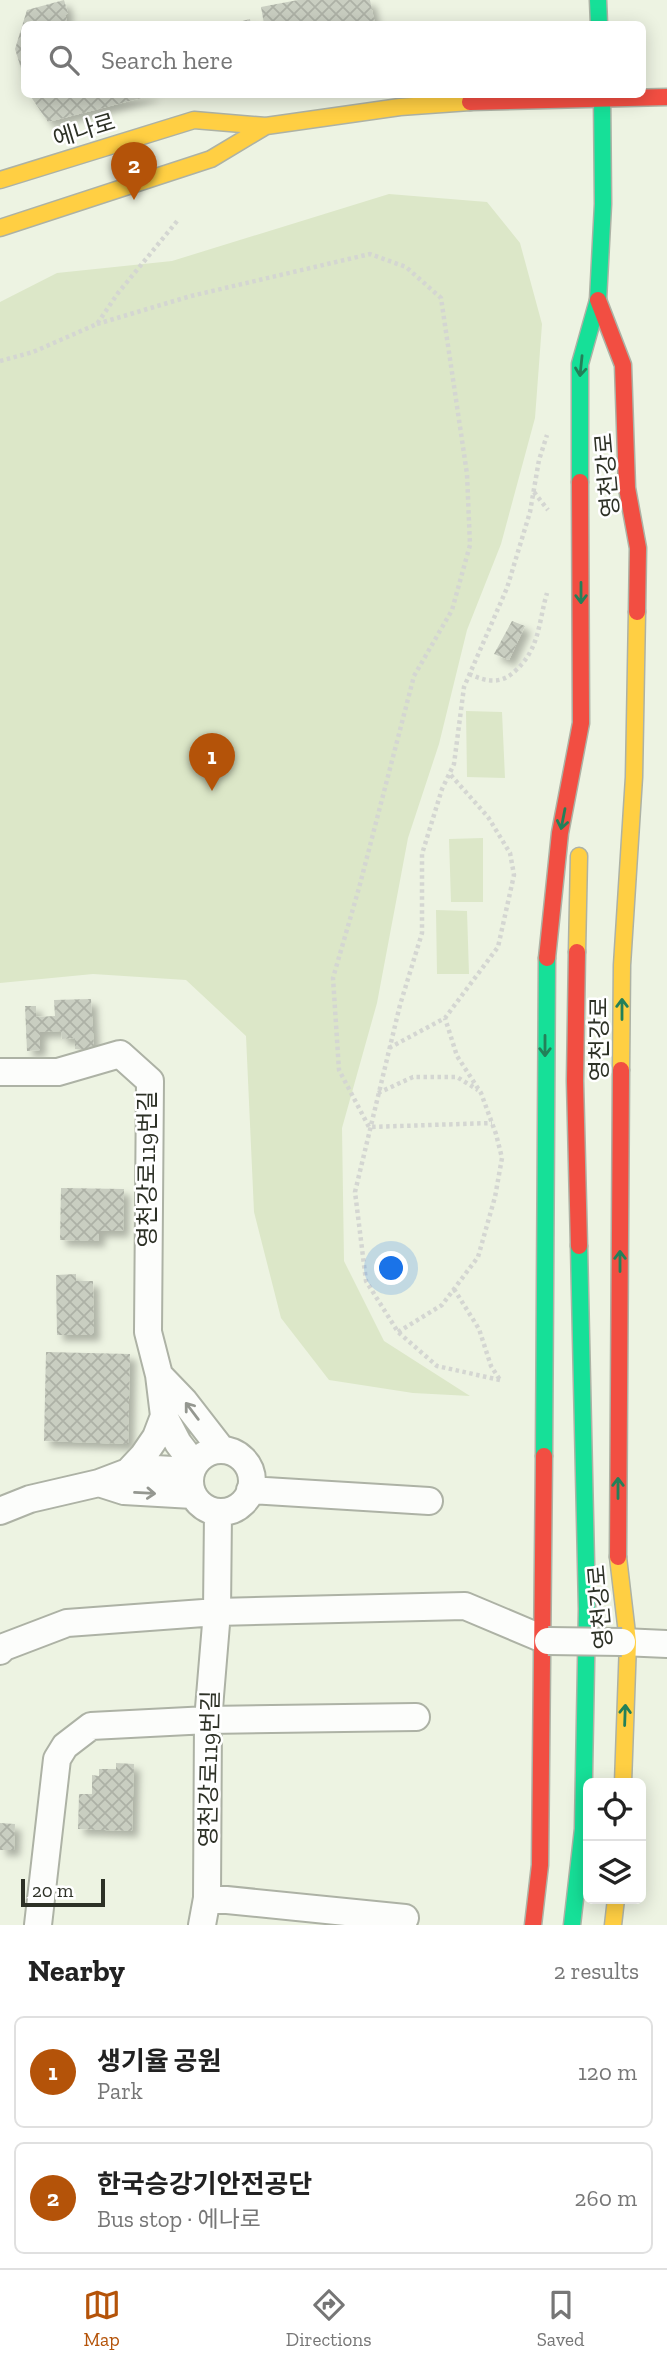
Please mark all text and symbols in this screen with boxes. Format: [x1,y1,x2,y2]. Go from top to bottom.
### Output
search box [21,21,646,98]
icon: search [45,41,83,79]
text: Search here [101,44,233,76]
street label: 에나로 [50,107,118,153]
pin: 2 [111,142,157,200]
one-way arrow [575,354,588,377]
street label: 영천강로 [589,432,625,518]
one-way arrow [574,582,588,605]
pin: 1 [189,733,235,791]
one-way arrow [555,807,569,830]
street label: 영천강로 [585,997,613,1081]
one-way arrow [615,997,629,1020]
one-way arrow [538,1034,552,1057]
street label: 영천강로119번길 [133,1091,161,1247]
one-way arrow [613,1249,627,1272]
your location [374,1251,408,1285]
one-way arrow [185,1403,200,1421]
one-way arrow [611,1477,625,1500]
one-way arrow [134,1486,157,1499]
street label: 영천강로 [582,1564,618,1650]
street label: 영천강로119번길 [194,1690,224,1848]
one-way arrow [619,1704,632,1727]
map controls [583,1778,646,1904]
button: locate [583,1778,646,1841]
button: layers [583,1841,646,1904]
scale bar [21,1876,105,1908]
text: 20 m [32,1879,73,1902]
text: Nearby [28,1953,125,1989]
text: 2 results [554,1957,639,1985]
text: 생기율 공원 [97,2045,221,2077]
text: 1 [48,2058,58,2086]
text: 120 m [578,2058,637,2086]
text: Park [97,2077,143,2105]
text: 한국승강기안전공단 [97,2168,312,2200]
text: 2 [47,2184,59,2212]
text: 260 m [575,2184,637,2212]
text: Bus stop · 에나로 [97,2205,261,2233]
tab: Map [83,2286,121,2351]
tab: Directions [286,2286,372,2351]
tab: Saved [537,2286,584,2351]

